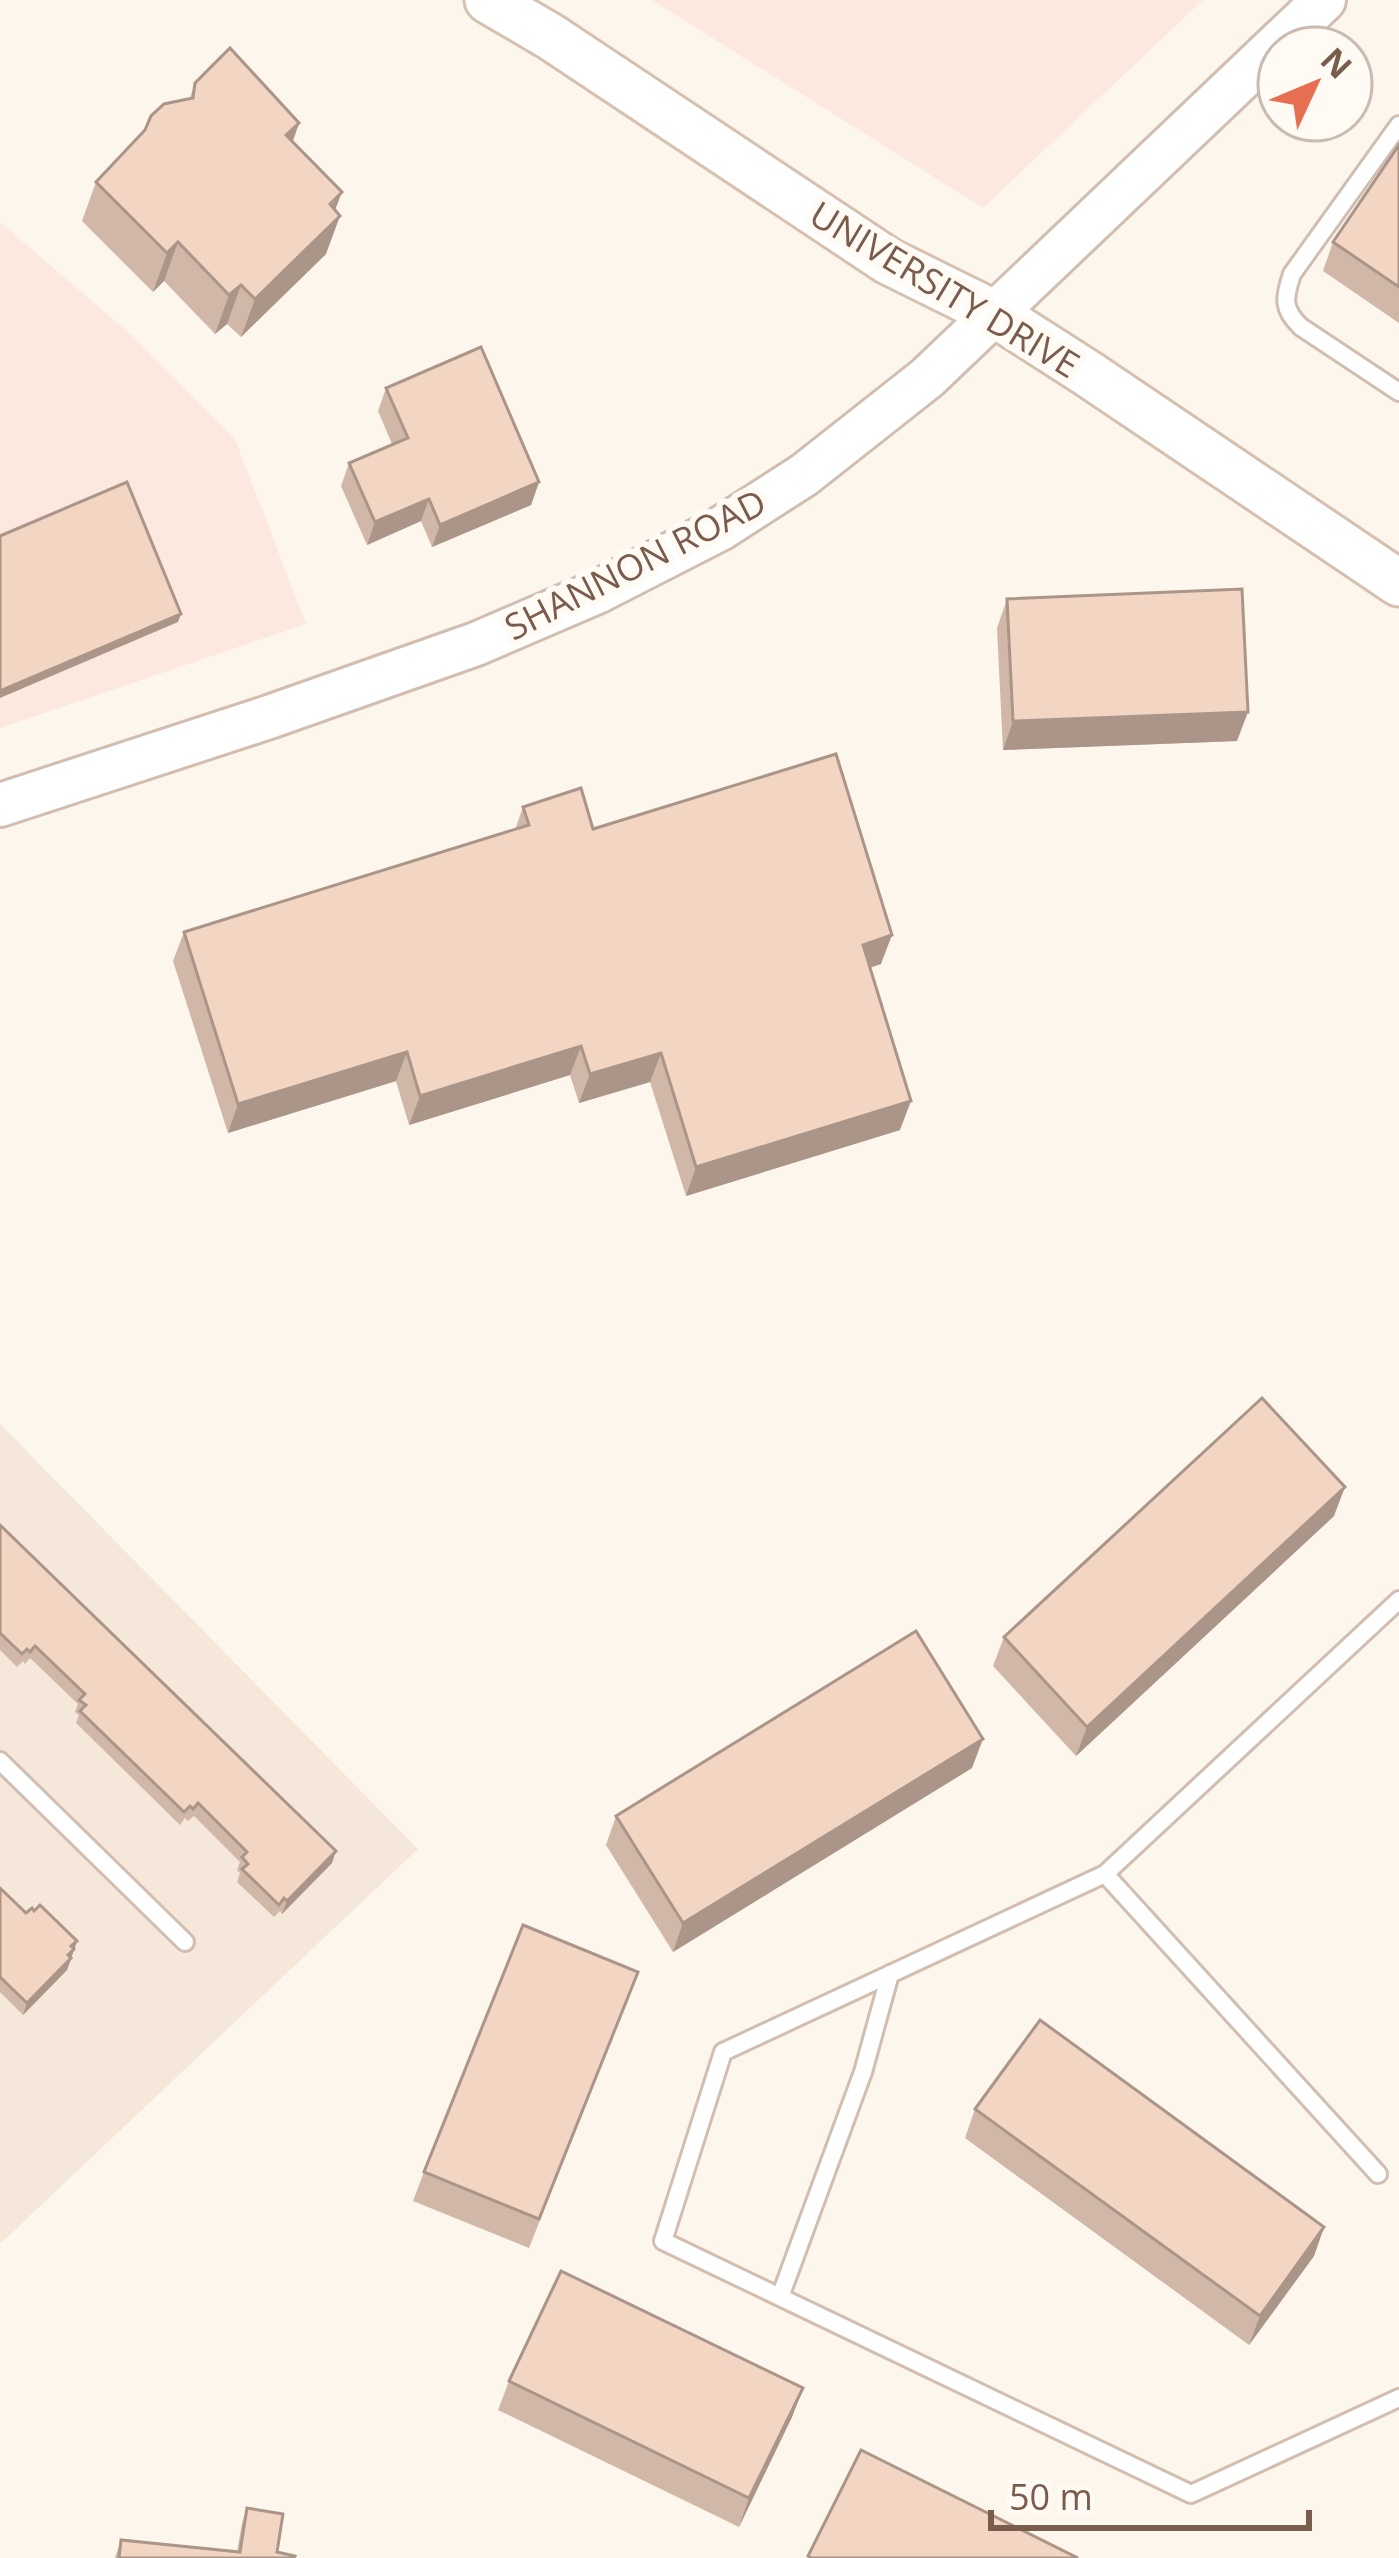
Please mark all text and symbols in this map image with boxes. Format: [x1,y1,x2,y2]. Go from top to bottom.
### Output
north arrow [1255,24,1375,144]
text: N [1311,38,1362,88]
street label: UNIVERSITY DRIVE [801,189,1089,389]
street label: SHANNON ROAD [496,477,774,651]
scale bar [991,2456,1309,2530]
text: 50 m [1009,2472,1093,2521]

